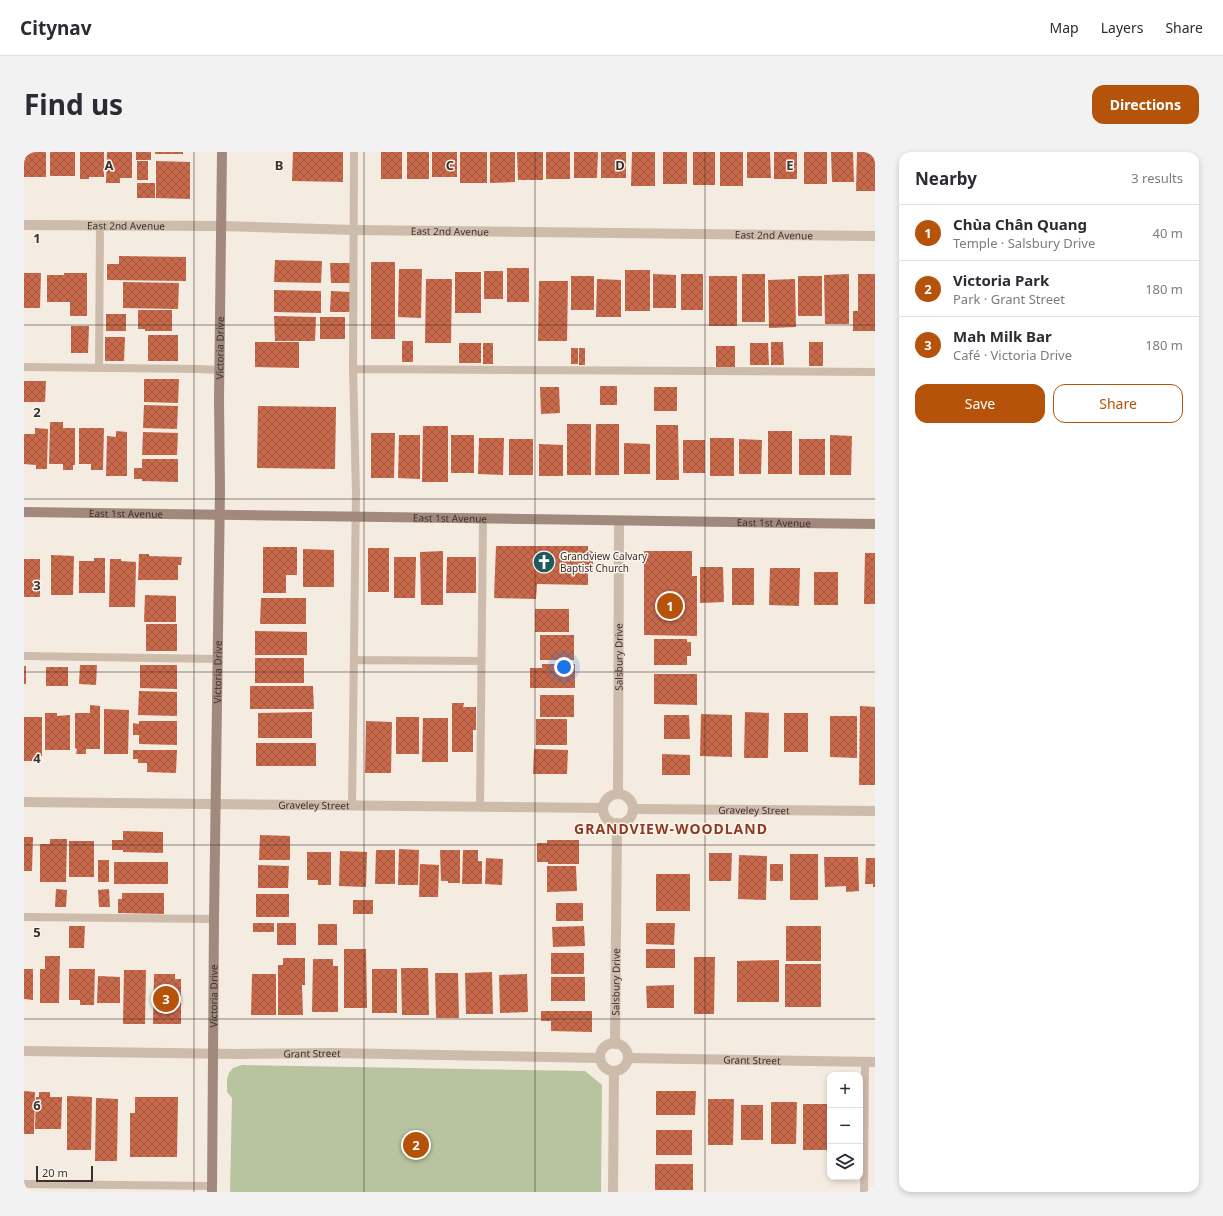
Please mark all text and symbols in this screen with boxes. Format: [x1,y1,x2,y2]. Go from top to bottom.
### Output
text: Citynav [20,15,92,41]
text: Map [1050,18,1079,37]
text: Layers [1101,18,1143,37]
text: Share [1165,18,1203,37]
text: Find us [24,85,123,123]
button: Directions [1092,85,1199,124]
text: A [105,156,114,174]
text: B [275,156,283,174]
text: C [446,156,454,174]
text: D [615,156,625,174]
text: E [786,156,794,174]
text: Nearby [915,167,977,190]
text: 3 results [1131,169,1183,187]
text: Chùa Chân Quang [953,214,1087,234]
street label: East 2nd Avenue [87,218,165,233]
street label: East 2nd Avenue [411,224,489,239]
text: 1 [924,224,932,242]
text: 40 m [1153,224,1183,242]
street label: East 2nd Avenue [735,227,813,242]
text: 1 [33,229,41,247]
text: Temple · Salsbury Drive [953,234,1095,252]
text: Victoria Park [953,270,1049,290]
text: 2 [924,280,932,298]
text: 180 m [1145,280,1183,298]
text: Park · Grant Street [953,290,1065,308]
street label: Victoria Drive [212,316,227,380]
text: Mah Milk Bar [953,326,1052,346]
text: 3 [924,336,932,354]
text: 180 m [1145,336,1183,354]
text: Café · Victoria Drive [953,346,1072,364]
button: Save [915,384,1045,423]
button: Share [1053,384,1183,423]
text: 2 [33,403,41,421]
street label: East 1st Avenue [89,506,164,521]
street label: East 1st Avenue [413,510,487,526]
street label: East 1st Avenue [737,515,811,530]
church icon: Grandview Calvary Baptist Church [531,549,557,575]
place label: Grandview Calvary Baptist Church [560,549,648,575]
text: 3 [33,576,41,594]
pin: 1 [657,591,683,621]
street label: Salsbury Drive [611,623,626,691]
street label: Victoria Drive [210,640,225,704]
your location [554,657,574,677]
text: 4 [33,749,41,767]
street label: Graveley Street [278,798,350,812]
street label: Graveley Street [718,803,790,817]
district label: GRANDVIEW-WOODLAND [574,819,768,838]
text: 5 [33,923,41,941]
street label: Salsbury Drive [608,948,623,1016]
street label: Victoria Drive [206,964,221,1027]
pin: 3 [153,984,179,1014]
street label: Grant Street [283,1046,341,1061]
street label: Grant Street [723,1053,781,1067]
map controls [827,1072,863,1180]
button: + [827,1072,863,1108]
text: 6 [33,1096,41,1114]
button: − [827,1108,863,1144]
pin: 2 [403,1130,429,1160]
button: layers [827,1144,863,1180]
scale bar [36,1164,93,1183]
text: 20 m [42,1165,68,1180]

